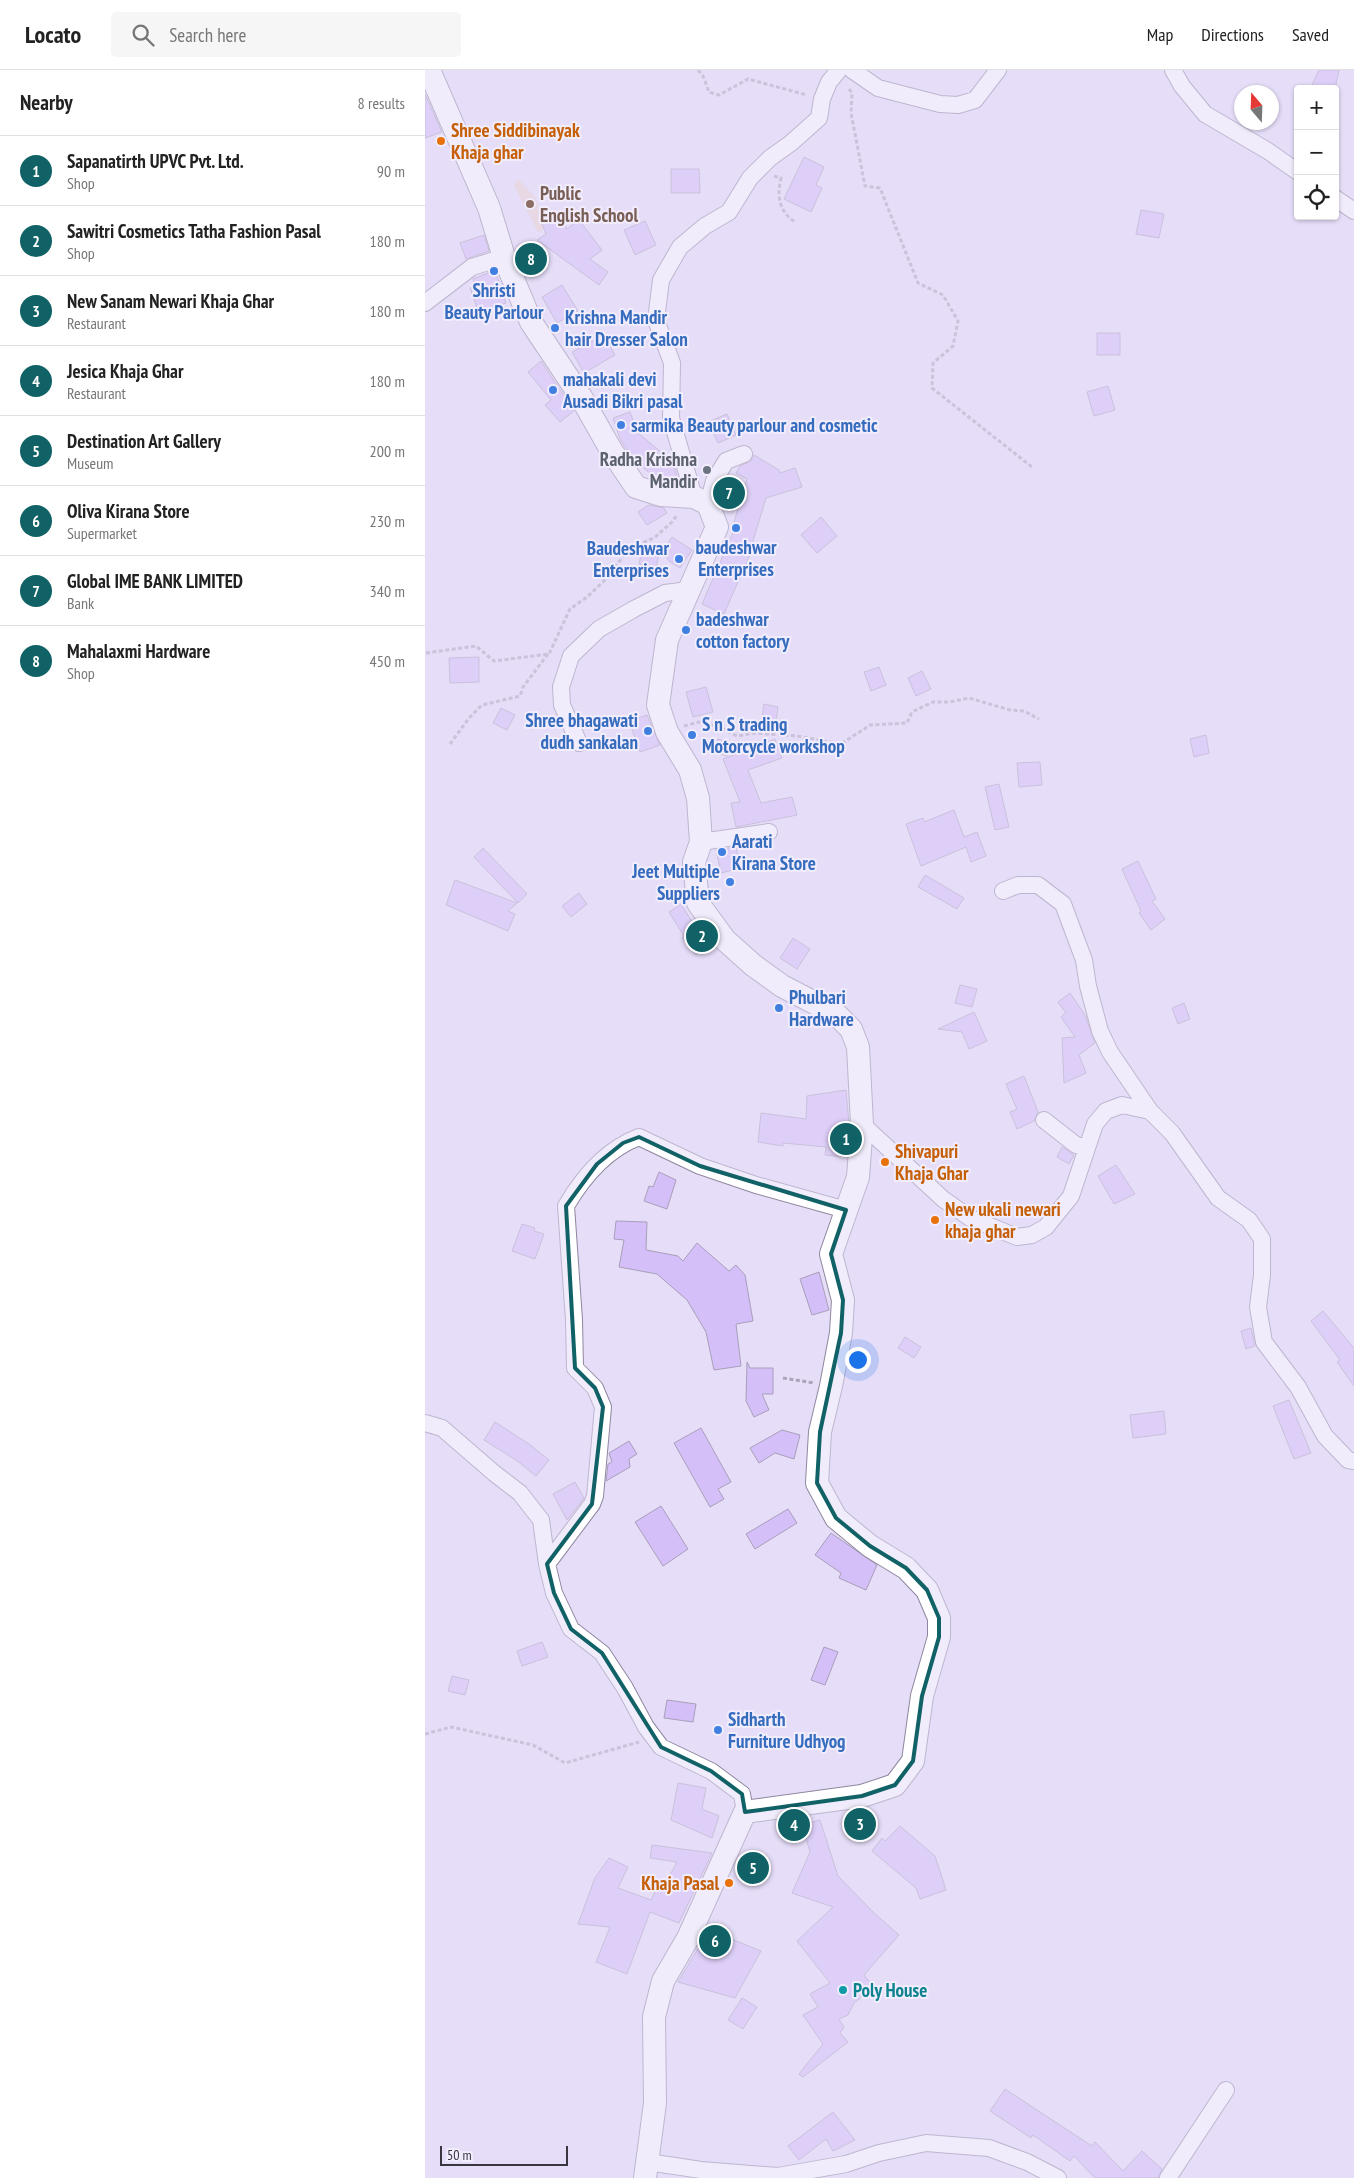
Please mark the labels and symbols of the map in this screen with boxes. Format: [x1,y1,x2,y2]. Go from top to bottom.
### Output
north arrow [1234,85,1279,130]
place label: Shree Siddibinayak Khaja ghar [451,118,580,164]
marker: Shree Siddibinayak Khaja ghar [435,135,447,147]
place label: Public English School [540,181,639,227]
marker: Public English School [524,198,536,210]
pin: 8 [515,240,547,278]
marker: Shristi Beauty Parlour [488,265,500,277]
place label: Shristi Beauty Parlour [445,278,544,324]
place label: Krishna Mandir hair Dresser Salon [565,305,688,351]
marker: Krishna Mandir hair Dresser Salon [549,322,561,334]
place label: mahakali devi Ausadi Bikri pasal [562,367,683,413]
marker: mahakali devi Ausadi Bikri pasal [547,384,559,396]
place label: sarmika Beauty parlour and cosmetic [631,413,878,437]
marker: sarmika Beauty parlour and cosmetic [615,419,627,431]
place label: Radha Krishna Mandir [600,447,697,493]
marker: Radha Krishna Mandir [701,464,713,476]
pin: 7 [713,474,745,512]
marker: baudeshwar Enterprises [730,522,742,534]
place label: baudeshwar Enterprises [695,535,777,581]
place label: Baudeshwar Enterprises [587,536,669,582]
marker: Baudeshwar Enterprises [673,553,685,565]
place label: badeshwar cotton factory [696,607,790,653]
marker: badeshwar cotton factory [680,624,692,636]
place label: Shree bhagawati dudh sankalan [525,708,638,754]
place label: S n S trading Motorcycle workshop [702,712,845,758]
marker: Shree bhagawati dudh sankalan [642,725,654,737]
marker: S n S trading Motorcycle workshop [686,729,698,741]
place label: Aarati Kirana Store [731,829,816,875]
marker: Aarati Kirana Store [716,846,728,858]
place label: Jeet Multiple Suppliers [631,859,720,905]
marker: Jeet Multiple Suppliers [724,876,736,888]
pin: 2 [686,917,718,955]
place label: Phulbari Hardware [789,985,854,1031]
marker: Phulbari Hardware [773,1002,785,1014]
pin: 1 [830,1120,862,1158]
place label: Shivapuri Khaja Ghar [895,1139,969,1185]
marker: Shivapuri Khaja Ghar [879,1156,891,1168]
place label: New ukali newari khaja ghar [945,1197,1061,1243]
marker: New ukali newari khaja ghar [929,1214,941,1226]
your location [845,1347,871,1373]
place label: Sidharth Furniture Udhyog [728,1707,846,1753]
marker: Sidharth Furniture Udhyog [712,1724,724,1736]
pin: 3 [844,1805,876,1843]
pin: 4 [778,1806,810,1844]
pin: 5 [737,1849,769,1887]
place label: Khaja Pasal [641,1871,719,1895]
marker: Khaja Pasal [723,1877,735,1889]
pin: 6 [699,1922,731,1960]
place label: Poly House [853,1978,927,2002]
marker: Poly House [837,1984,849,1996]
scale bar [440,2143,567,2166]

